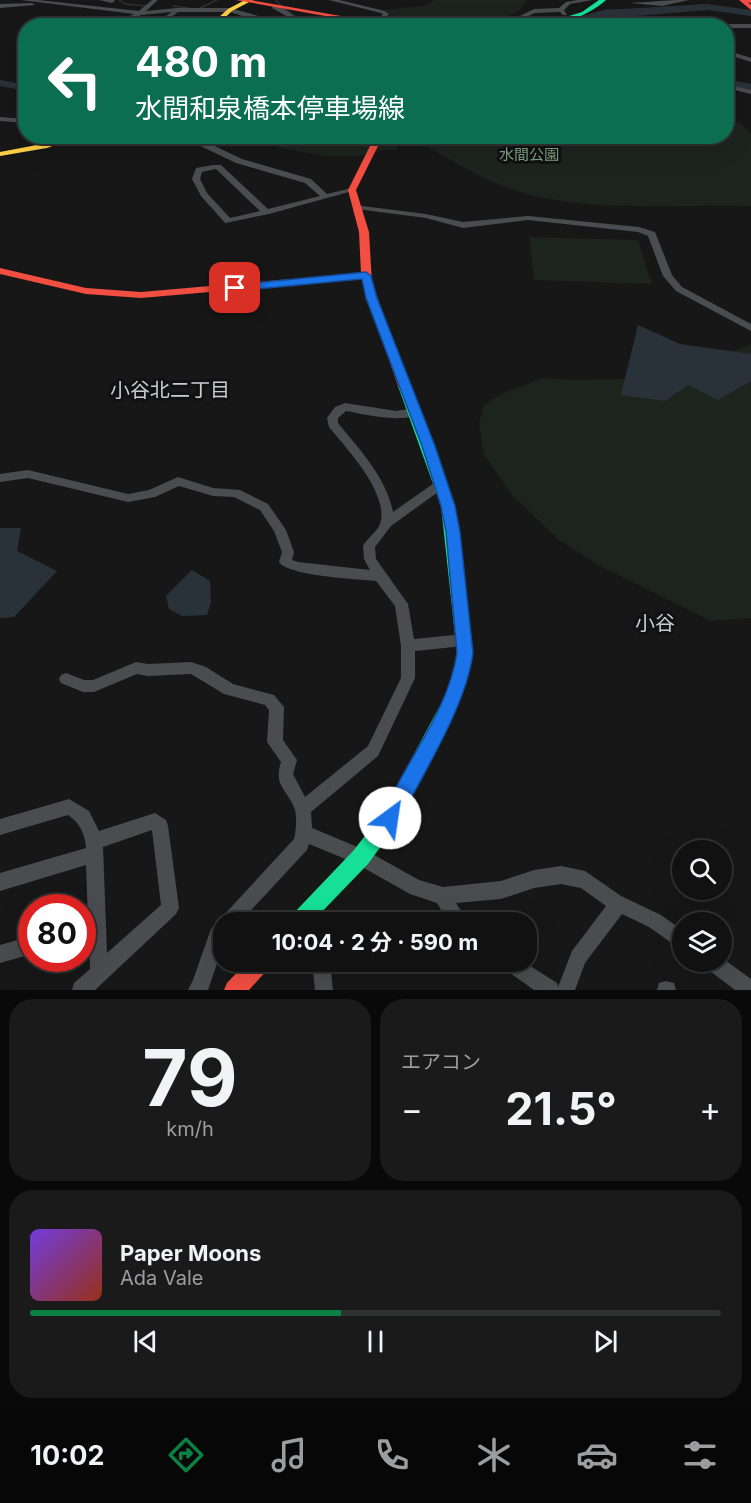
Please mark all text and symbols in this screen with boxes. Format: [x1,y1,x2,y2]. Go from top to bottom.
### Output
text: 480 m [135,36,267,87]
icon: left [36,42,114,120]
text: 水間和泉橋本停車場線 [135,92,405,125]
park label: 水間公園 [499,145,559,164]
pin [209,262,260,313]
icon: arrive [218,271,251,304]
district label: 小谷北二丁目 [110,378,230,402]
district label: 小谷 [635,611,675,635]
position arrow [358,786,422,850]
map controls [672,840,732,972]
button: search [672,840,732,900]
speed limit sign: 80 [18,894,96,972]
button: layers [672,912,732,972]
text: 10:04 · 2 分 · 590 m [272,929,478,955]
text: 79 [142,1030,238,1125]
text: エアコン [401,1050,481,1074]
text: 21.5° [505,1081,617,1136]
text: − [401,1089,423,1129]
text: + [699,1089,721,1129]
text: km/h [166,1117,214,1141]
text: Paper Moons [120,1240,261,1266]
text: Ada Vale [120,1266,203,1290]
icon: previous [129,1325,162,1358]
icon: pause [359,1325,392,1358]
icon: next [589,1325,622,1358]
icon: directions [165,1434,207,1476]
icon: music [268,1434,310,1476]
icon: phone [371,1434,413,1476]
icon: climate [473,1434,515,1476]
icon: car [576,1434,618,1476]
icon: filters [679,1434,721,1476]
text: 10:02 [30,1439,104,1472]

